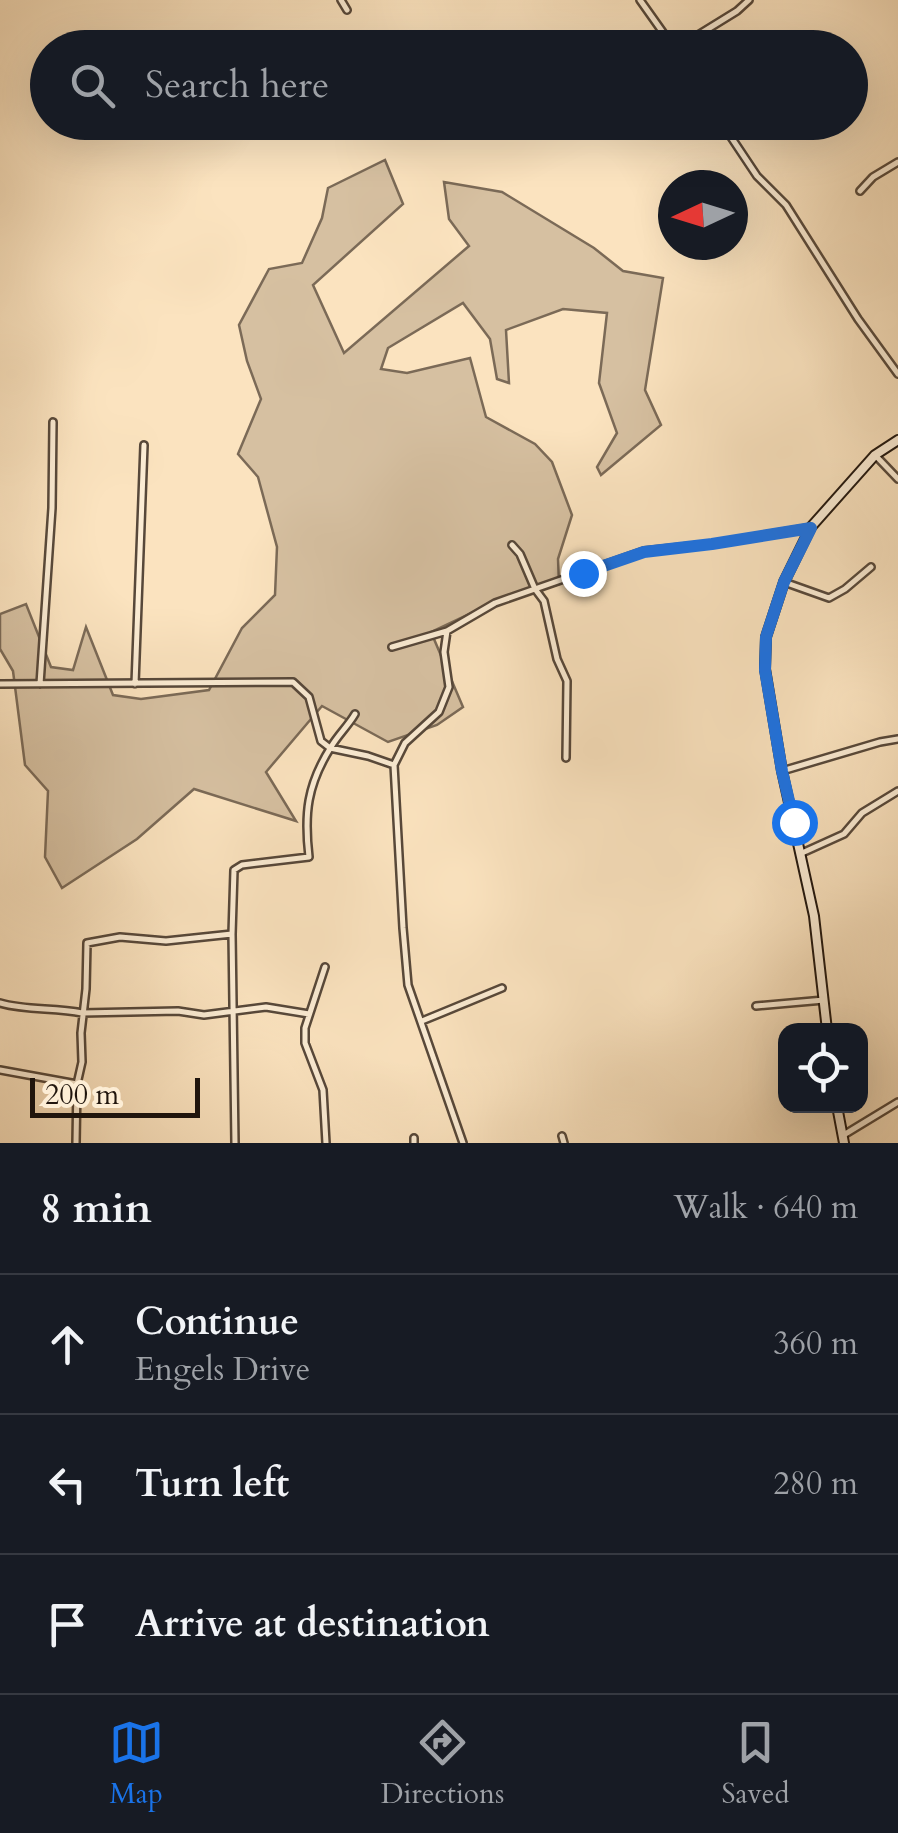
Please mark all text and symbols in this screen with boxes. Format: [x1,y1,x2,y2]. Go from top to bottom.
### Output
search box [30,30,868,140]
icon: search [65,58,120,113]
text: Search here [145,59,329,111]
north arrow [658,170,748,260]
route end [561,551,607,597]
route start [772,800,818,846]
map controls [778,1023,868,1113]
button: locate [778,1023,868,1113]
scale bar [30,1073,200,1118]
text: 200 m [45,1076,119,1114]
text: 8 min [40,1180,152,1237]
text: Walk · 640 m [673,1186,858,1230]
text: Continue [135,1296,299,1348]
icon: ahead [40,1317,95,1372]
text: 360 m [773,1322,858,1366]
text: Engels Drive [135,1348,310,1392]
icon: left [40,1457,95,1512]
text: Turn left [135,1458,289,1510]
text: 280 m [773,1462,858,1506]
icon: arrive [40,1597,95,1652]
text: Arrive at destination [135,1598,490,1650]
tab: Map [109,1715,164,1813]
tab: Directions [381,1715,504,1813]
tab: Saved [721,1715,789,1813]

